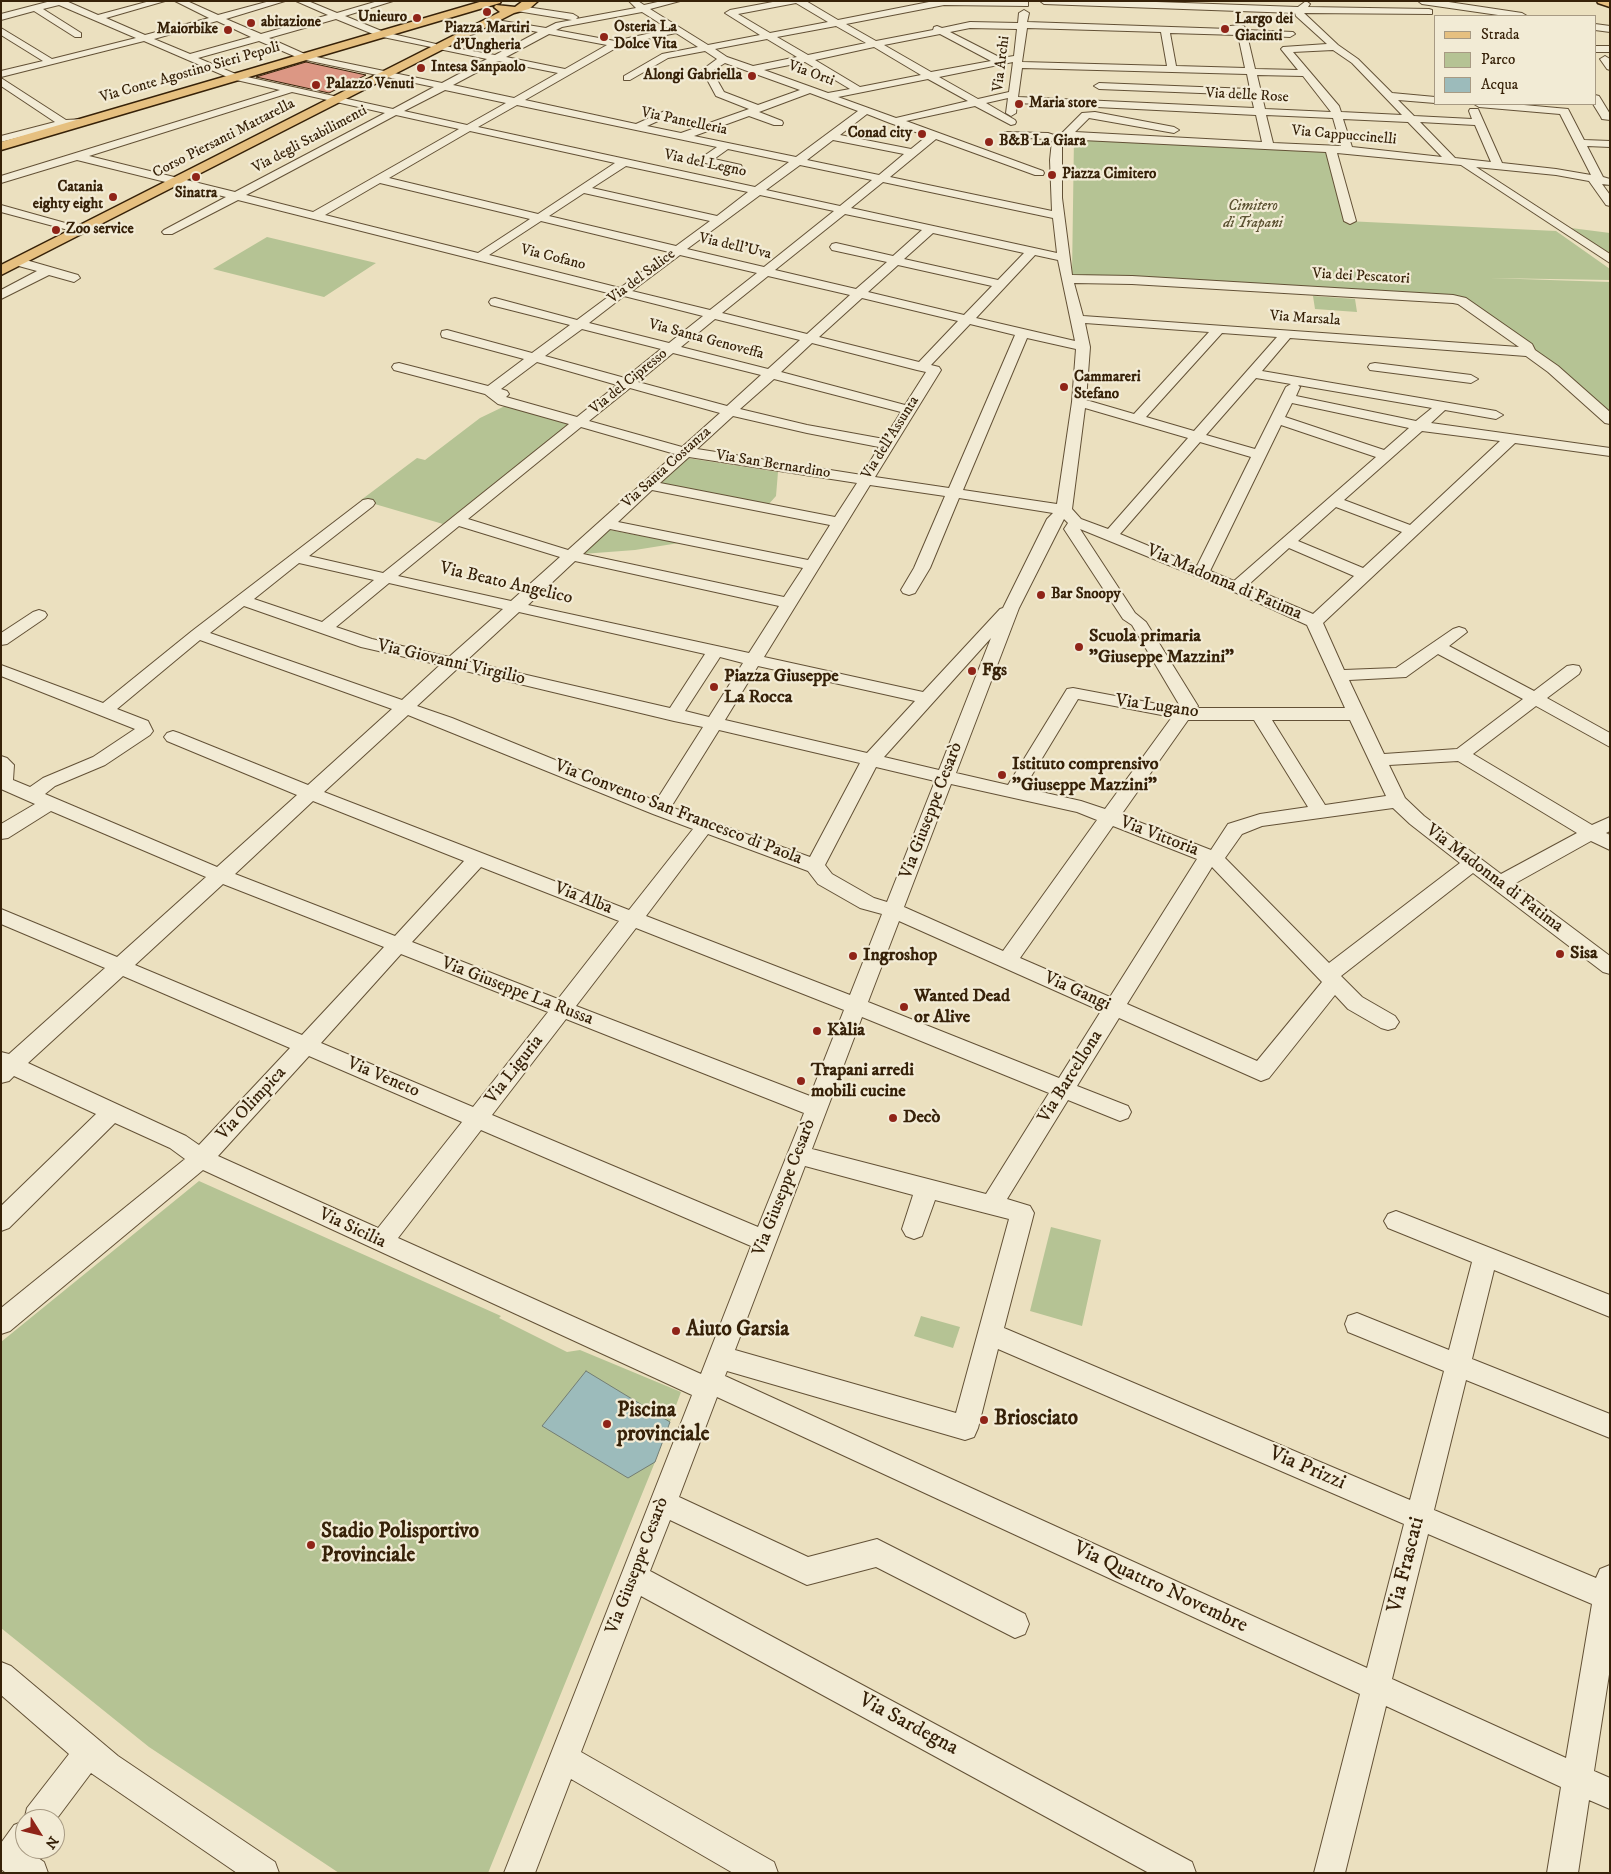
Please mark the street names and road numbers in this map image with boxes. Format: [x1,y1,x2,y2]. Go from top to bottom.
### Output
street label: Via Archi [990,35,1014,93]
street label: Via Conte Agostino Sieri Pepoli [98,39,282,107]
street label: Via Orti [786,57,836,91]
street label: Via delle Rose [1205,85,1289,107]
street label: Corso Piersanti Mattarella [150,95,298,183]
street label: Via degli Stabilimenti [249,102,371,178]
street label: Via Pantelleria [639,104,729,140]
street label: Via Cappuccinelli [1291,122,1397,150]
street label: Via del Legno [662,147,748,181]
street label: Via dell'Uva [697,230,773,264]
street label: Via Cofano [519,241,587,275]
street label: Via del Salice [605,246,679,308]
street label: Via dei Pescatori [1312,265,1410,289]
street label: Via Marsala [1269,308,1341,330]
street label: Via Santa Genoveffa [646,316,766,364]
street label: Via del Cipresso [587,345,671,419]
street label: Via dell'Assunta [858,393,924,483]
street label: Via Santa Costanza [619,423,715,513]
street label: Via San Bernardino [715,447,831,483]
street label: Via Madonna di Fatima [1143,540,1305,626]
street label: Via Beato Angelico [437,558,575,610]
street label: Via Giovanni Virgilio [375,635,527,691]
street label: Via Lugano [1114,690,1200,724]
street label: Via Giuseppe Cesarò [896,740,968,882]
street label: Via Convento San Francesco di Paola [551,756,805,870]
street label: Via Vittoria [1117,812,1201,862]
street label: Via Madonna di Fatima [1421,820,1567,938]
street label: Via Alba [551,878,615,920]
street label: Via Giuseppe La Russa [438,953,596,1031]
street label: Via Gangi [1040,968,1114,1016]
street label: Via Barcellona [1034,1027,1108,1127]
street label: Via Liguria [481,1031,549,1109]
street label: Via Veneto [344,1053,422,1103]
street label: Via Olimpica [213,1063,291,1145]
street label: Via Giuseppe Cesarò [749,1117,821,1259]
street label: Via Sicilia [315,1204,389,1254]
street label: Via Prizzi [1265,1442,1349,1496]
street label: Via Giuseppe Cesarò [602,1495,674,1637]
street label: Via Frascati [1383,1515,1431,1615]
street label: Via Quattro Novembre [1069,1537,1251,1639]
street label: Via Sardegna [854,1688,962,1762]

